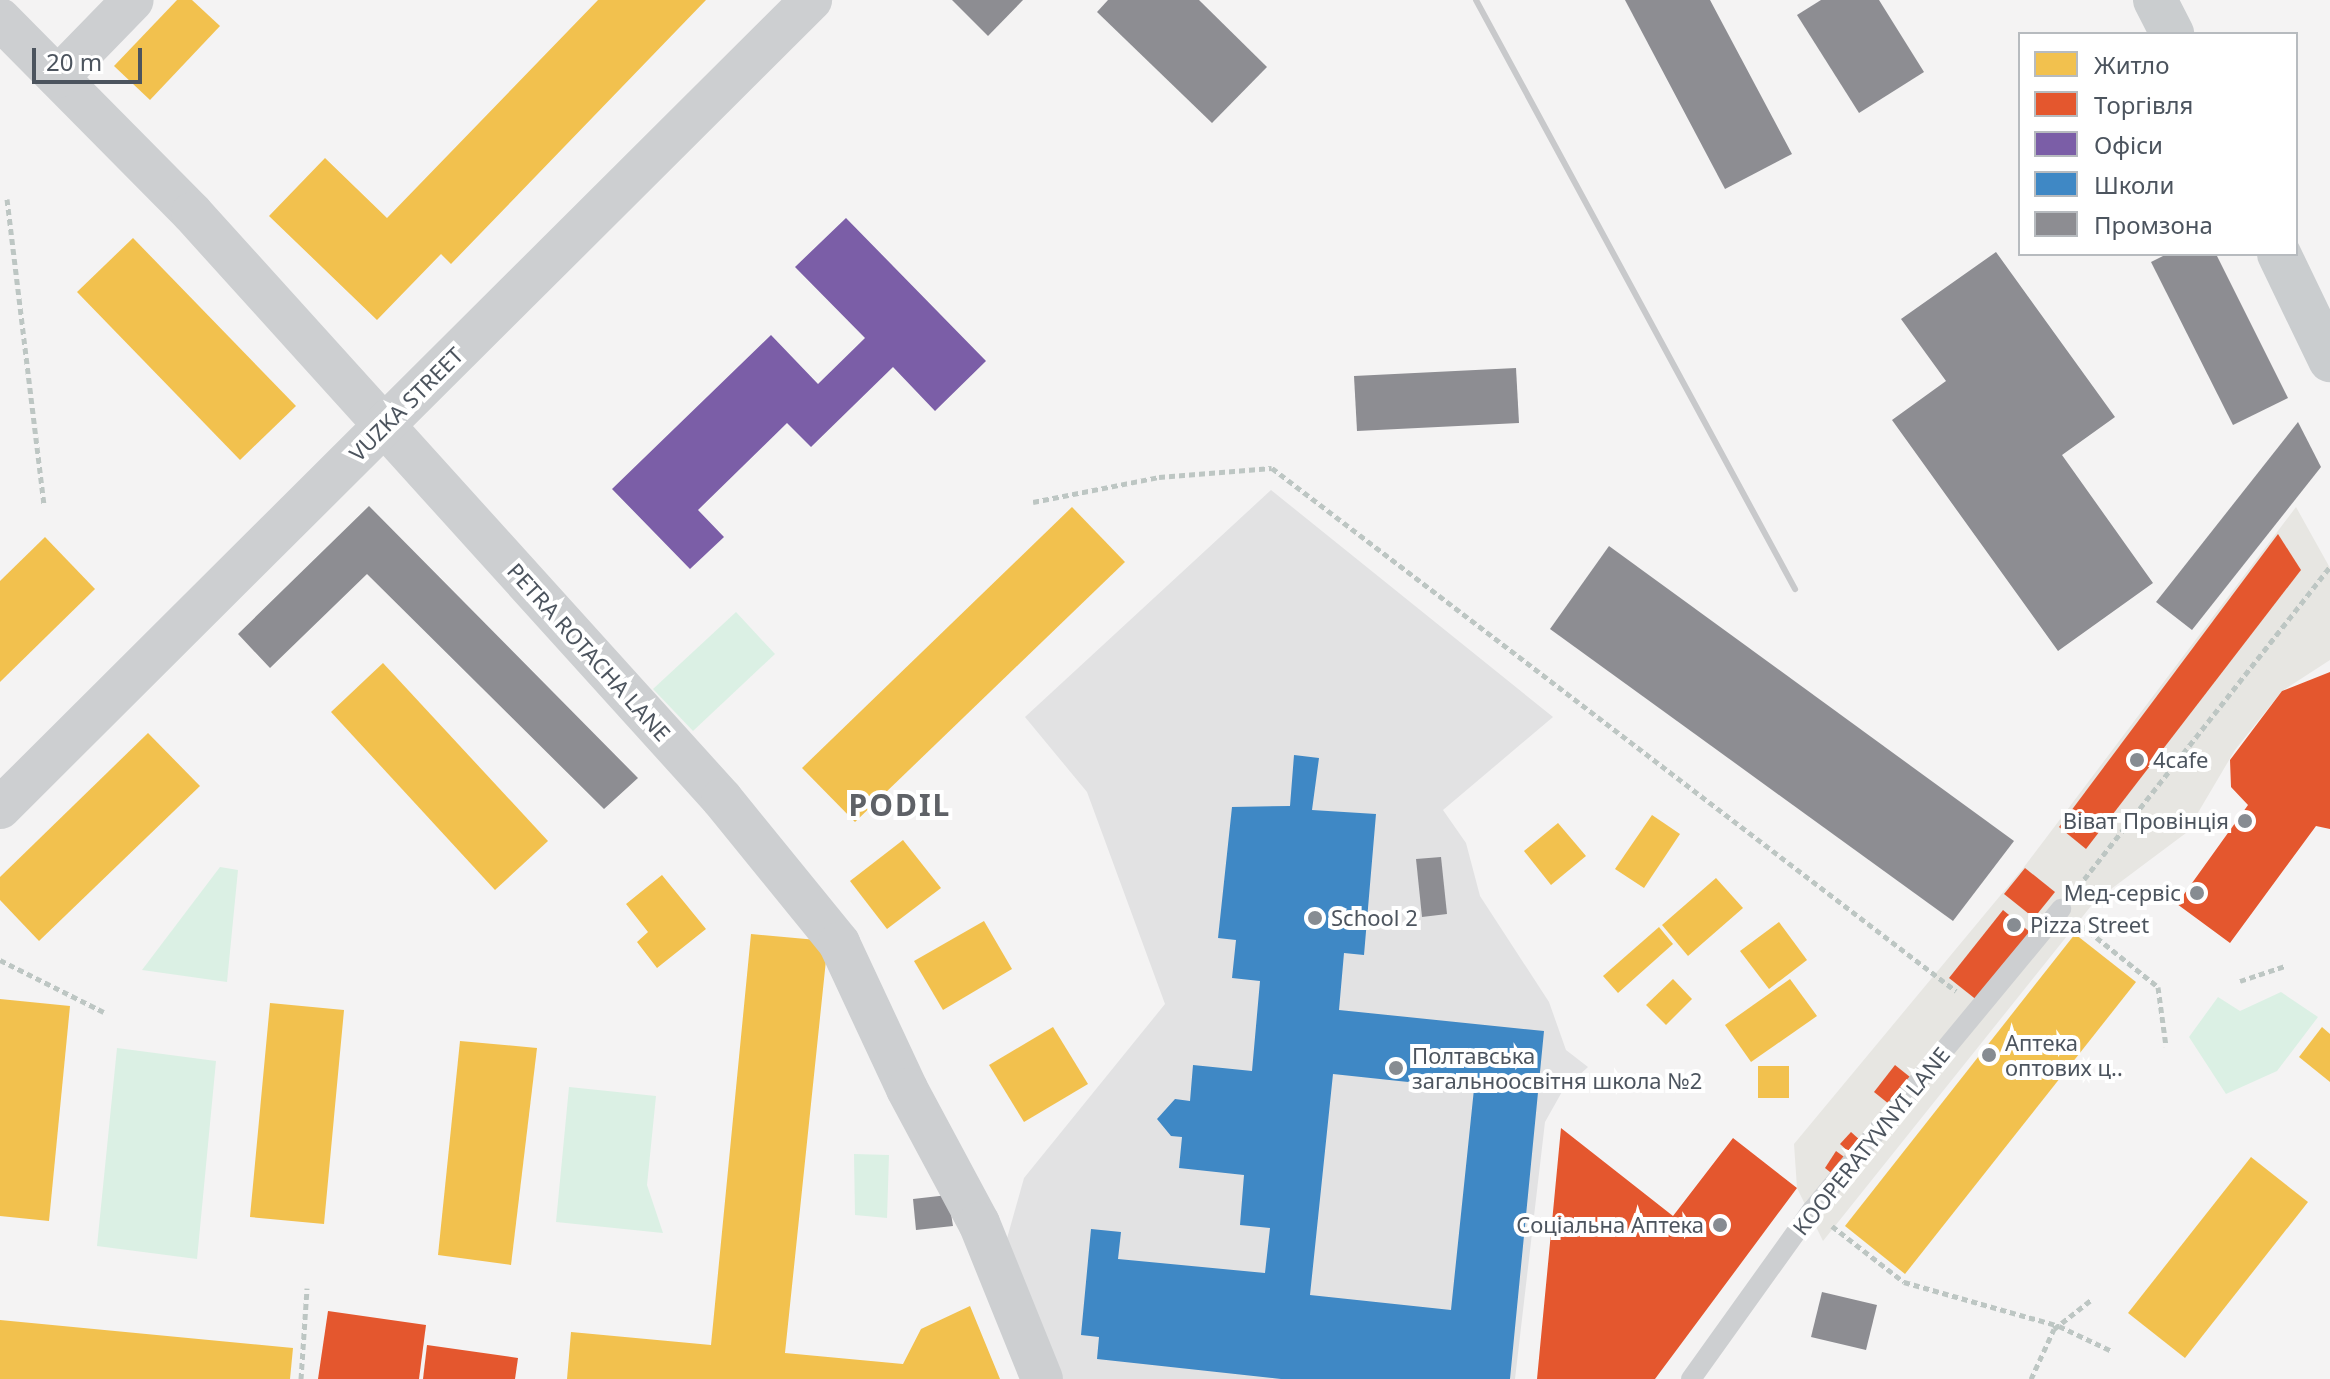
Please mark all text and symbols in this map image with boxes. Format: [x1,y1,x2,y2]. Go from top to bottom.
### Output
scale bar [36,32,146,82]
legend [2018,32,2298,256]
text: 20 m [46,45,102,78]
text: Житло [2094,48,2169,81]
text: Торгівля [2094,88,2193,121]
text: Офіси [2094,128,2163,161]
text: Школи [2094,168,2174,201]
text: Промзона [2094,208,2213,241]
street label: VUZKA STREET [344,342,468,466]
street label: PETRA ROTACHA LANE [502,558,676,746]
place label: 4cafe [2153,747,2208,773]
marker: 4cafe [2128,751,2146,769]
district label: PODIL [849,787,951,823]
place label: Віват Провінція [2063,808,2229,834]
marker: Віват Провінція [2236,812,2254,830]
place label: Мед-сервіс [2064,880,2181,906]
marker: Мед-сервіс [2188,884,2206,902]
place label: School 2 [1331,905,1418,931]
marker: School 2 [1306,909,1324,927]
place label: Pizza Street [2030,912,2149,938]
marker: Pizza Street [2005,916,2023,934]
place label: Аптека оптових ц‥ [2005,1029,2123,1080]
place label: Полтавська загальноосвітня школа №2 [1412,1042,1702,1094]
street label: KOOPERATYVNYI LANE [1787,1042,1955,1240]
marker: Аптека оптових ц‥ [1980,1046,1998,1064]
marker: Полтавська загальноосвітня школа №2 [1387,1059,1405,1077]
place label: Соціальна Аптека [1516,1212,1704,1238]
marker: Соціальна Аптека [1711,1216,1729,1234]

